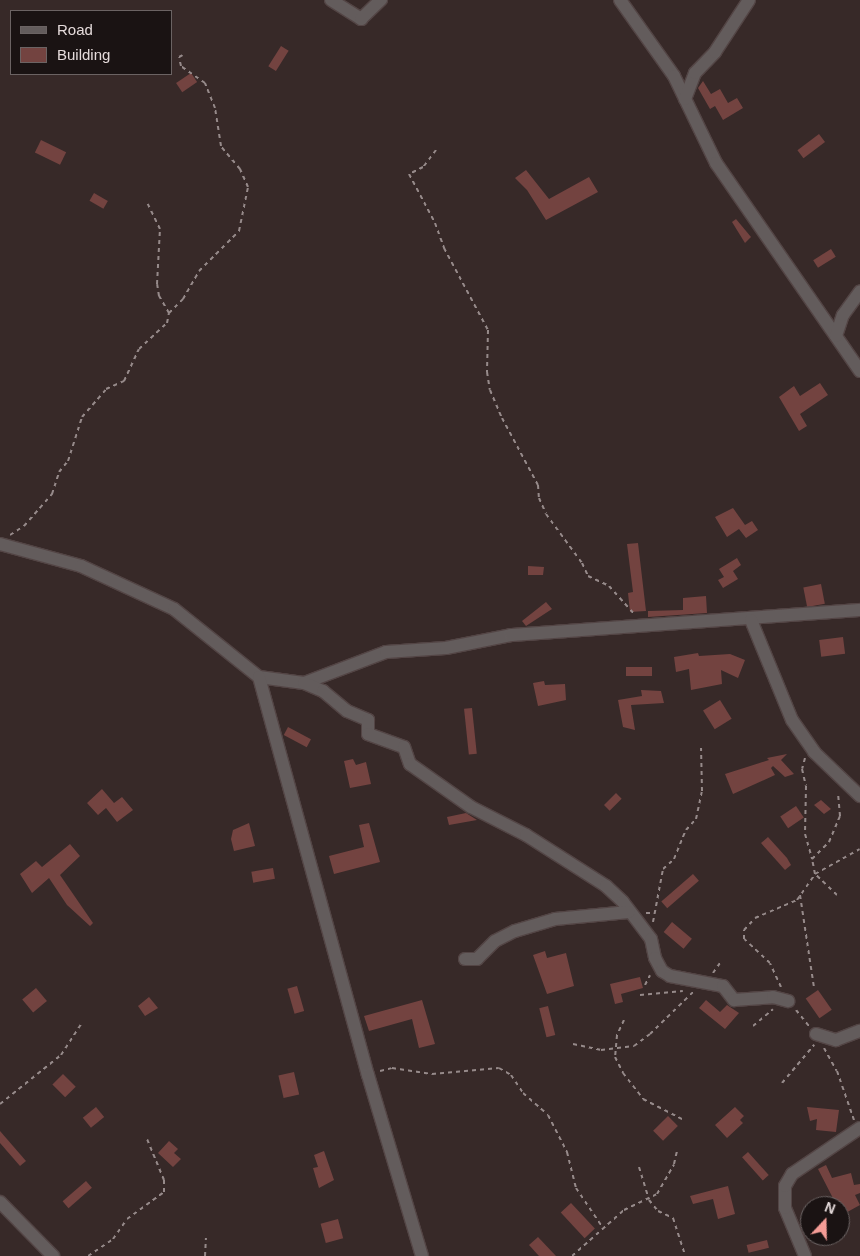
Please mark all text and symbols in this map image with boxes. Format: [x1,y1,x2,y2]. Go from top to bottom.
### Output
legend [10,10,172,75]
text: Road [57,21,93,38]
text: Building [57,46,110,63]
north arrow [800,1196,850,1246]
text: N [822,1199,838,1217]

